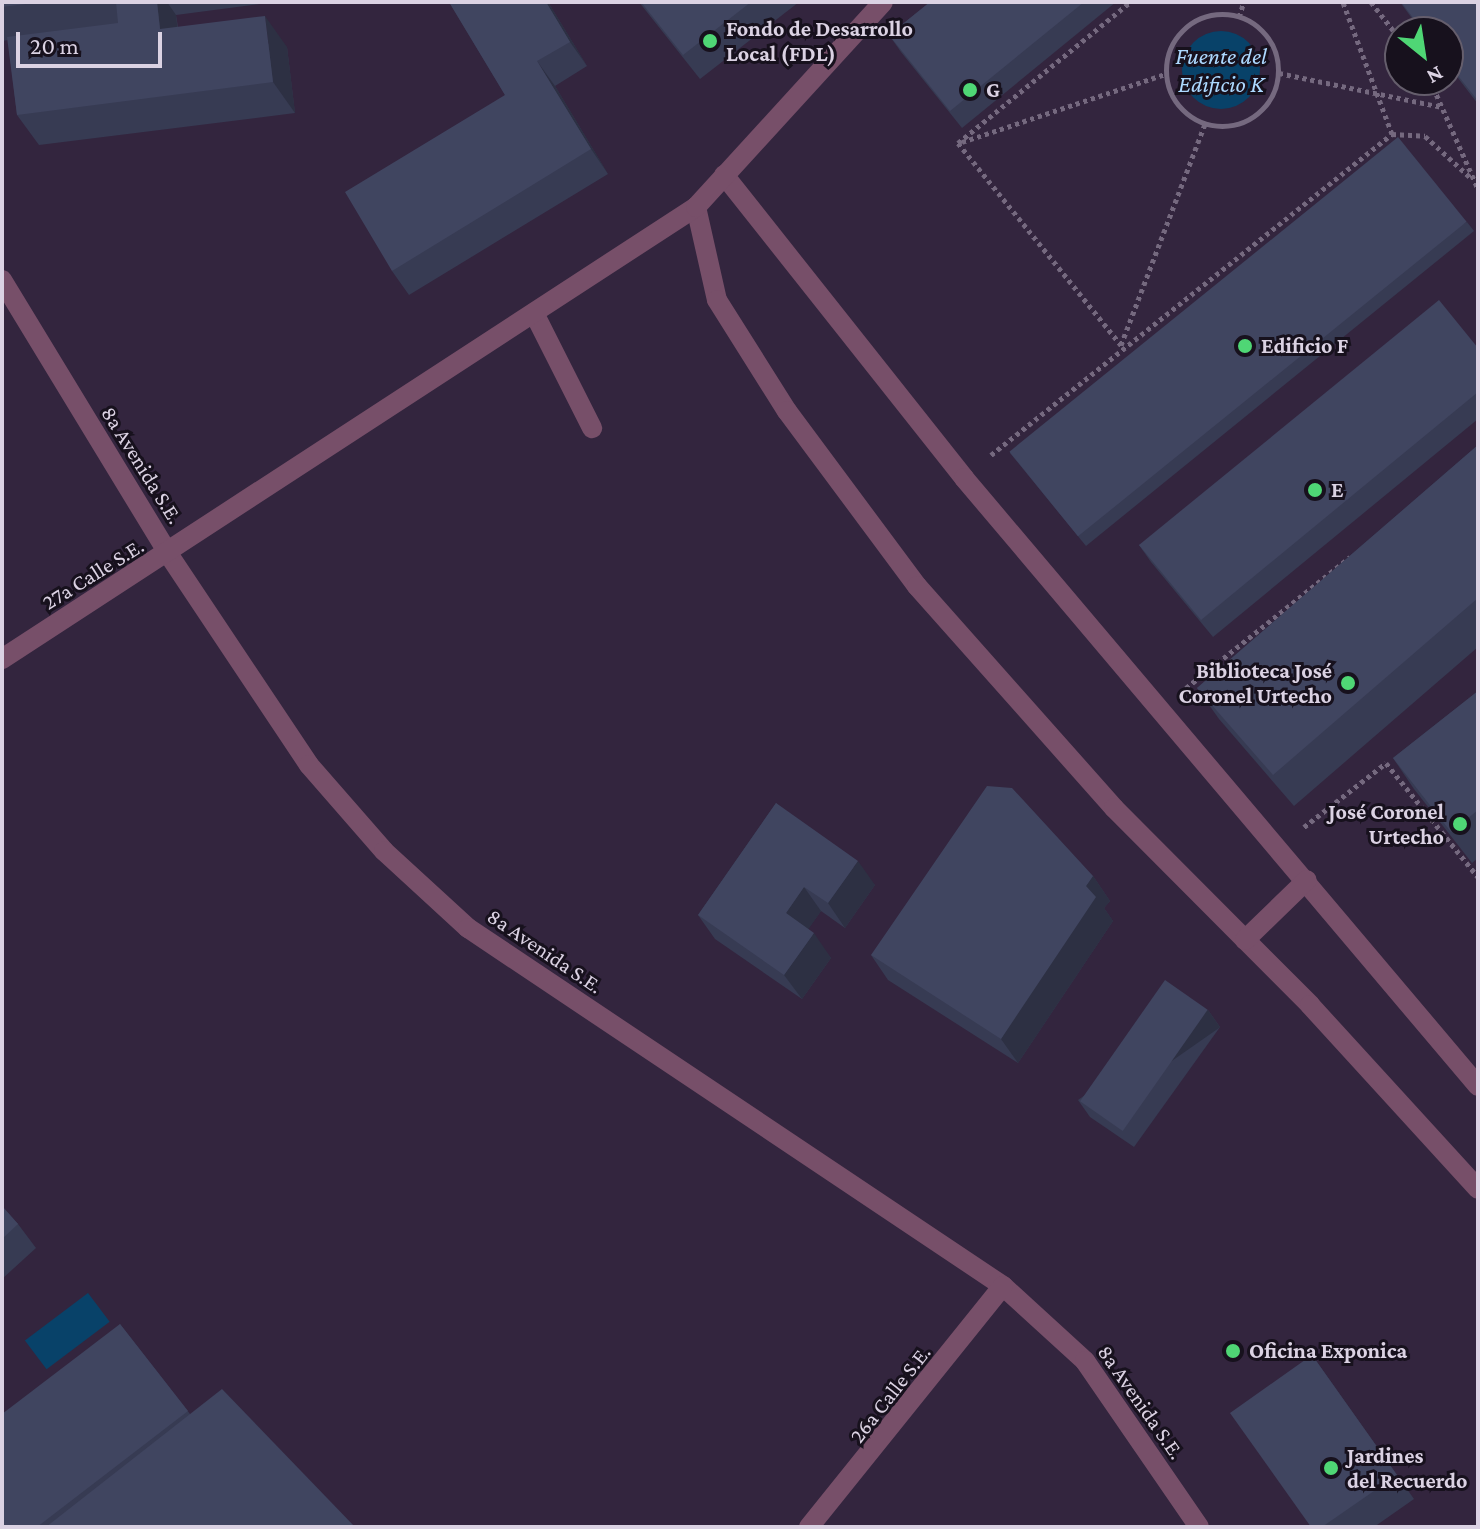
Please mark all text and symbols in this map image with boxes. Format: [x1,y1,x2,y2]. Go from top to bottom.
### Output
place label: Fondo de Desarrollo Local (FDL) [726,15,913,66]
scale bar [20,16,166,66]
north arrow [1384,16,1464,96]
text: 20 m [30,32,79,59]
marker: Fondo de Desarrollo Local (FDL) [701,32,719,50]
water label: Fuente del Edificio K [1175,42,1267,98]
text: N [1423,61,1448,90]
place label: G [986,77,1000,103]
marker: G [961,81,979,99]
place label: Edificio F [1261,333,1348,359]
marker: Edificio F [1236,337,1254,355]
street label: 8a Avenida S.E. [95,401,189,529]
place label: E [1331,477,1344,503]
marker: E [1306,481,1324,499]
street label: 27a Calle S.E. [37,532,149,616]
place label: Biblioteca José Coronel Urtecho [1179,657,1332,708]
marker: Biblioteca José Coronel Urtecho [1339,674,1357,692]
place label: José Coronel Urtecho [1328,798,1444,850]
marker: José Coronel Urtecho [1451,815,1469,833]
street label: 8a Avenida S.E. [482,903,608,999]
place label: Oficina Exponica [1249,1338,1407,1364]
street label: 26a Calle S.E. [844,1340,936,1448]
street label: 8a Avenida S.E. [1092,1340,1190,1464]
marker: Oficina Exponica [1224,1342,1242,1360]
place label: Jardines del Recuerdo [1347,1442,1467,1494]
marker: Jardines del Recuerdo [1322,1459,1340,1477]

